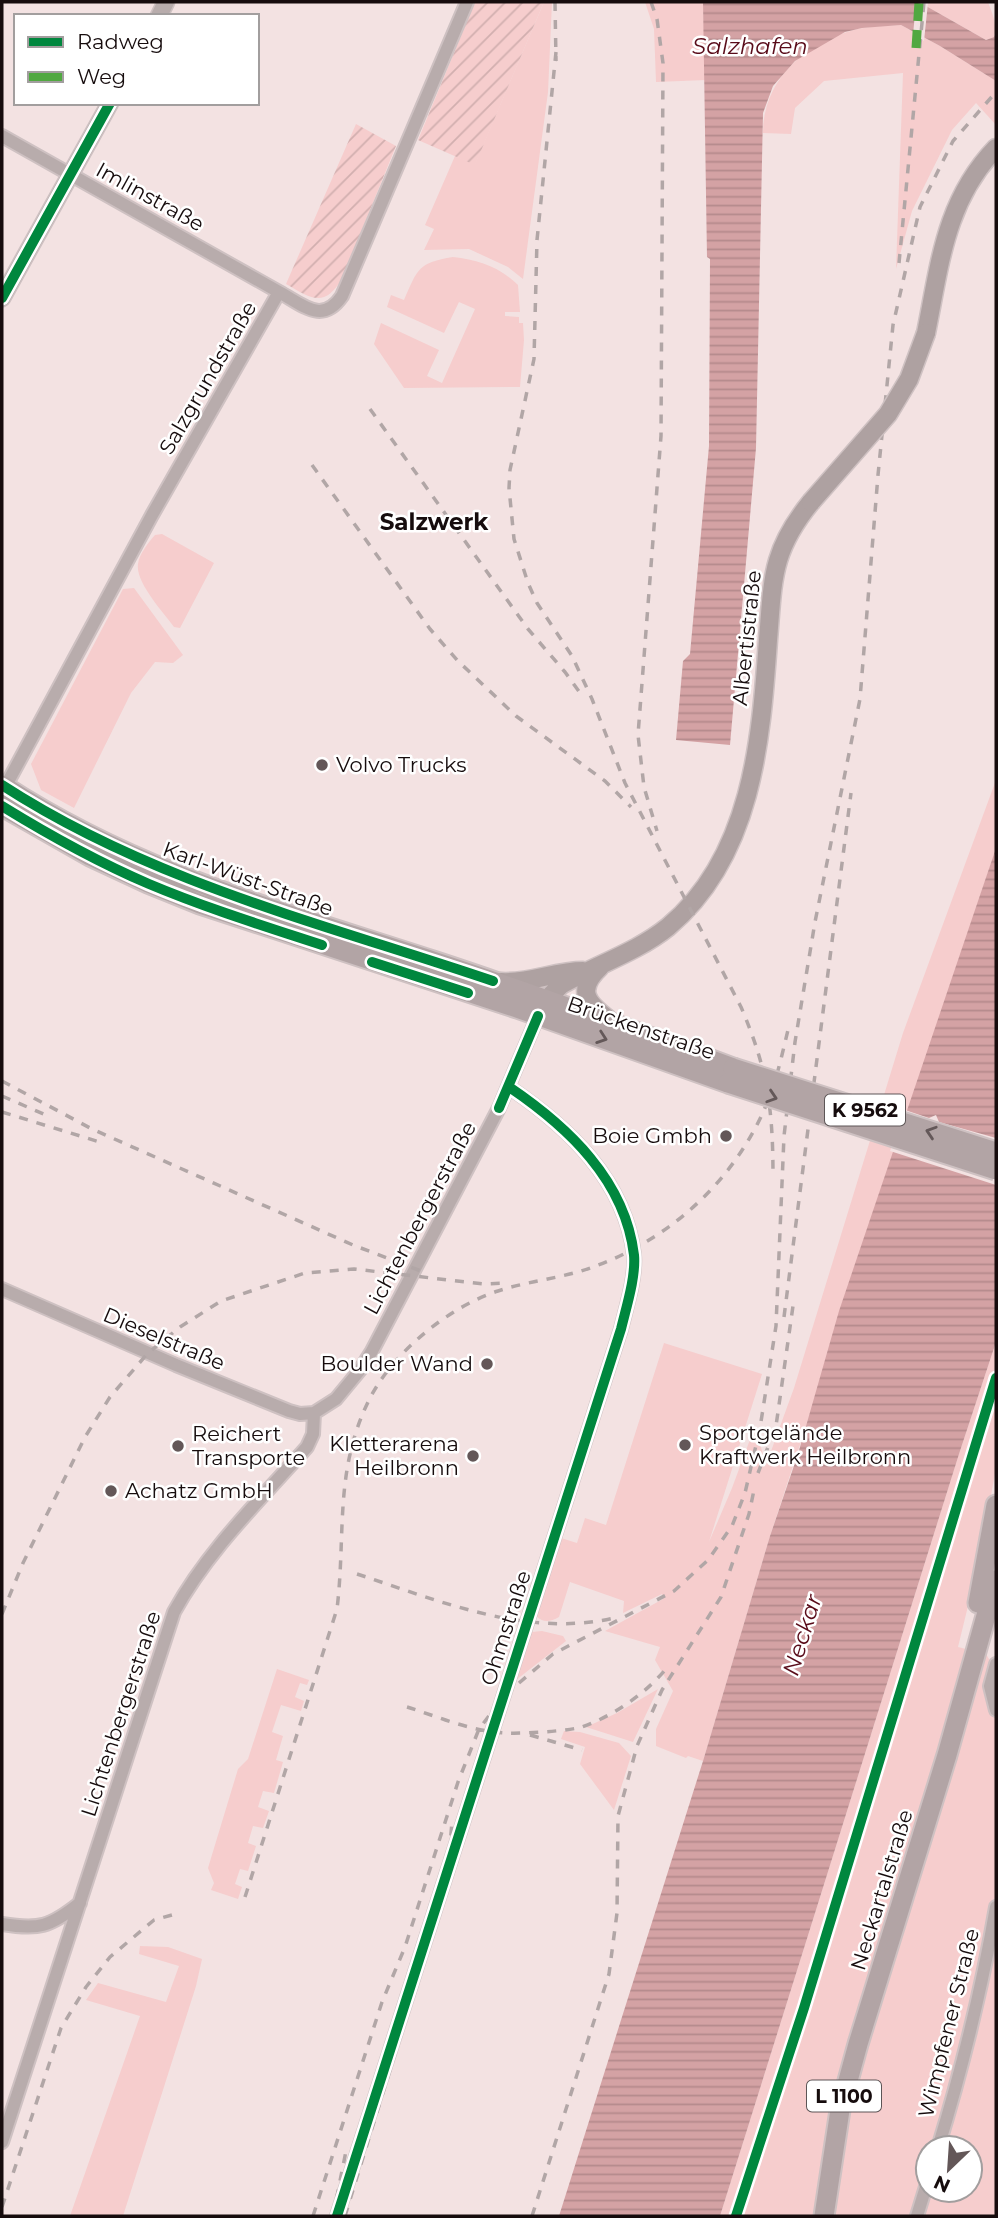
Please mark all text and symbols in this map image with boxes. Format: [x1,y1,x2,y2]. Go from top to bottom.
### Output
legend [14,14,259,105]
text: Radweg [77,29,164,54]
water label: Salzhafen [692,32,808,60]
text: Weg [77,64,126,89]
street label: Imlinstraße [92,157,209,236]
street label: Salzgrundstraße [154,297,261,459]
district label: Salzwerk [380,508,489,536]
street label: Albertistraße [727,569,766,707]
place label: Volvo Trucks [336,752,466,777]
marker: Volvo Trucks [314,757,330,773]
street label: Karl-Wüst-Straße [160,836,337,921]
street label: Brückenstraße [564,991,718,1064]
one-way arrow [596,1030,608,1044]
one-way arrow [765,1089,777,1104]
road number: K 9562 [825,1094,905,1126]
street label: Lichtenbergerstraße [358,1117,481,1318]
place label: Boie Gmbh [592,1123,712,1148]
one-way arrow [926,1125,938,1140]
marker: Boie Gmbh [718,1128,734,1144]
street label: Dieselstraße [100,1302,229,1375]
place label: Boulder Wand [320,1351,473,1376]
marker: Boulder Wand [479,1356,495,1372]
place label: Sportgelände Kraftwerk Heilbronn [699,1420,911,1469]
place label: Reichert Transporte [192,1421,305,1470]
place label: Kletterarena Heilbronn [329,1431,459,1480]
marker: Sportgelände Kraftwerk Heilbronn [677,1437,693,1453]
marker: Reichert Transporte [170,1438,186,1454]
marker: Kletterarena Heilbronn [465,1448,481,1464]
place label: Achatz GmbH [125,1478,273,1503]
marker: Achatz GmbH [103,1483,119,1499]
street label: Ohmstraße [475,1567,536,1689]
water label: Neckar [776,1590,828,1679]
street label: Lichtenbergerstraße [75,1608,166,1820]
street label: Neckartalstraße [845,1807,918,1973]
street label: Wimpfener Straße [913,1926,984,2120]
road number: L 1100 [807,2080,881,2112]
north arrow [914,2134,984,2204]
text: N [930,2170,954,2198]

